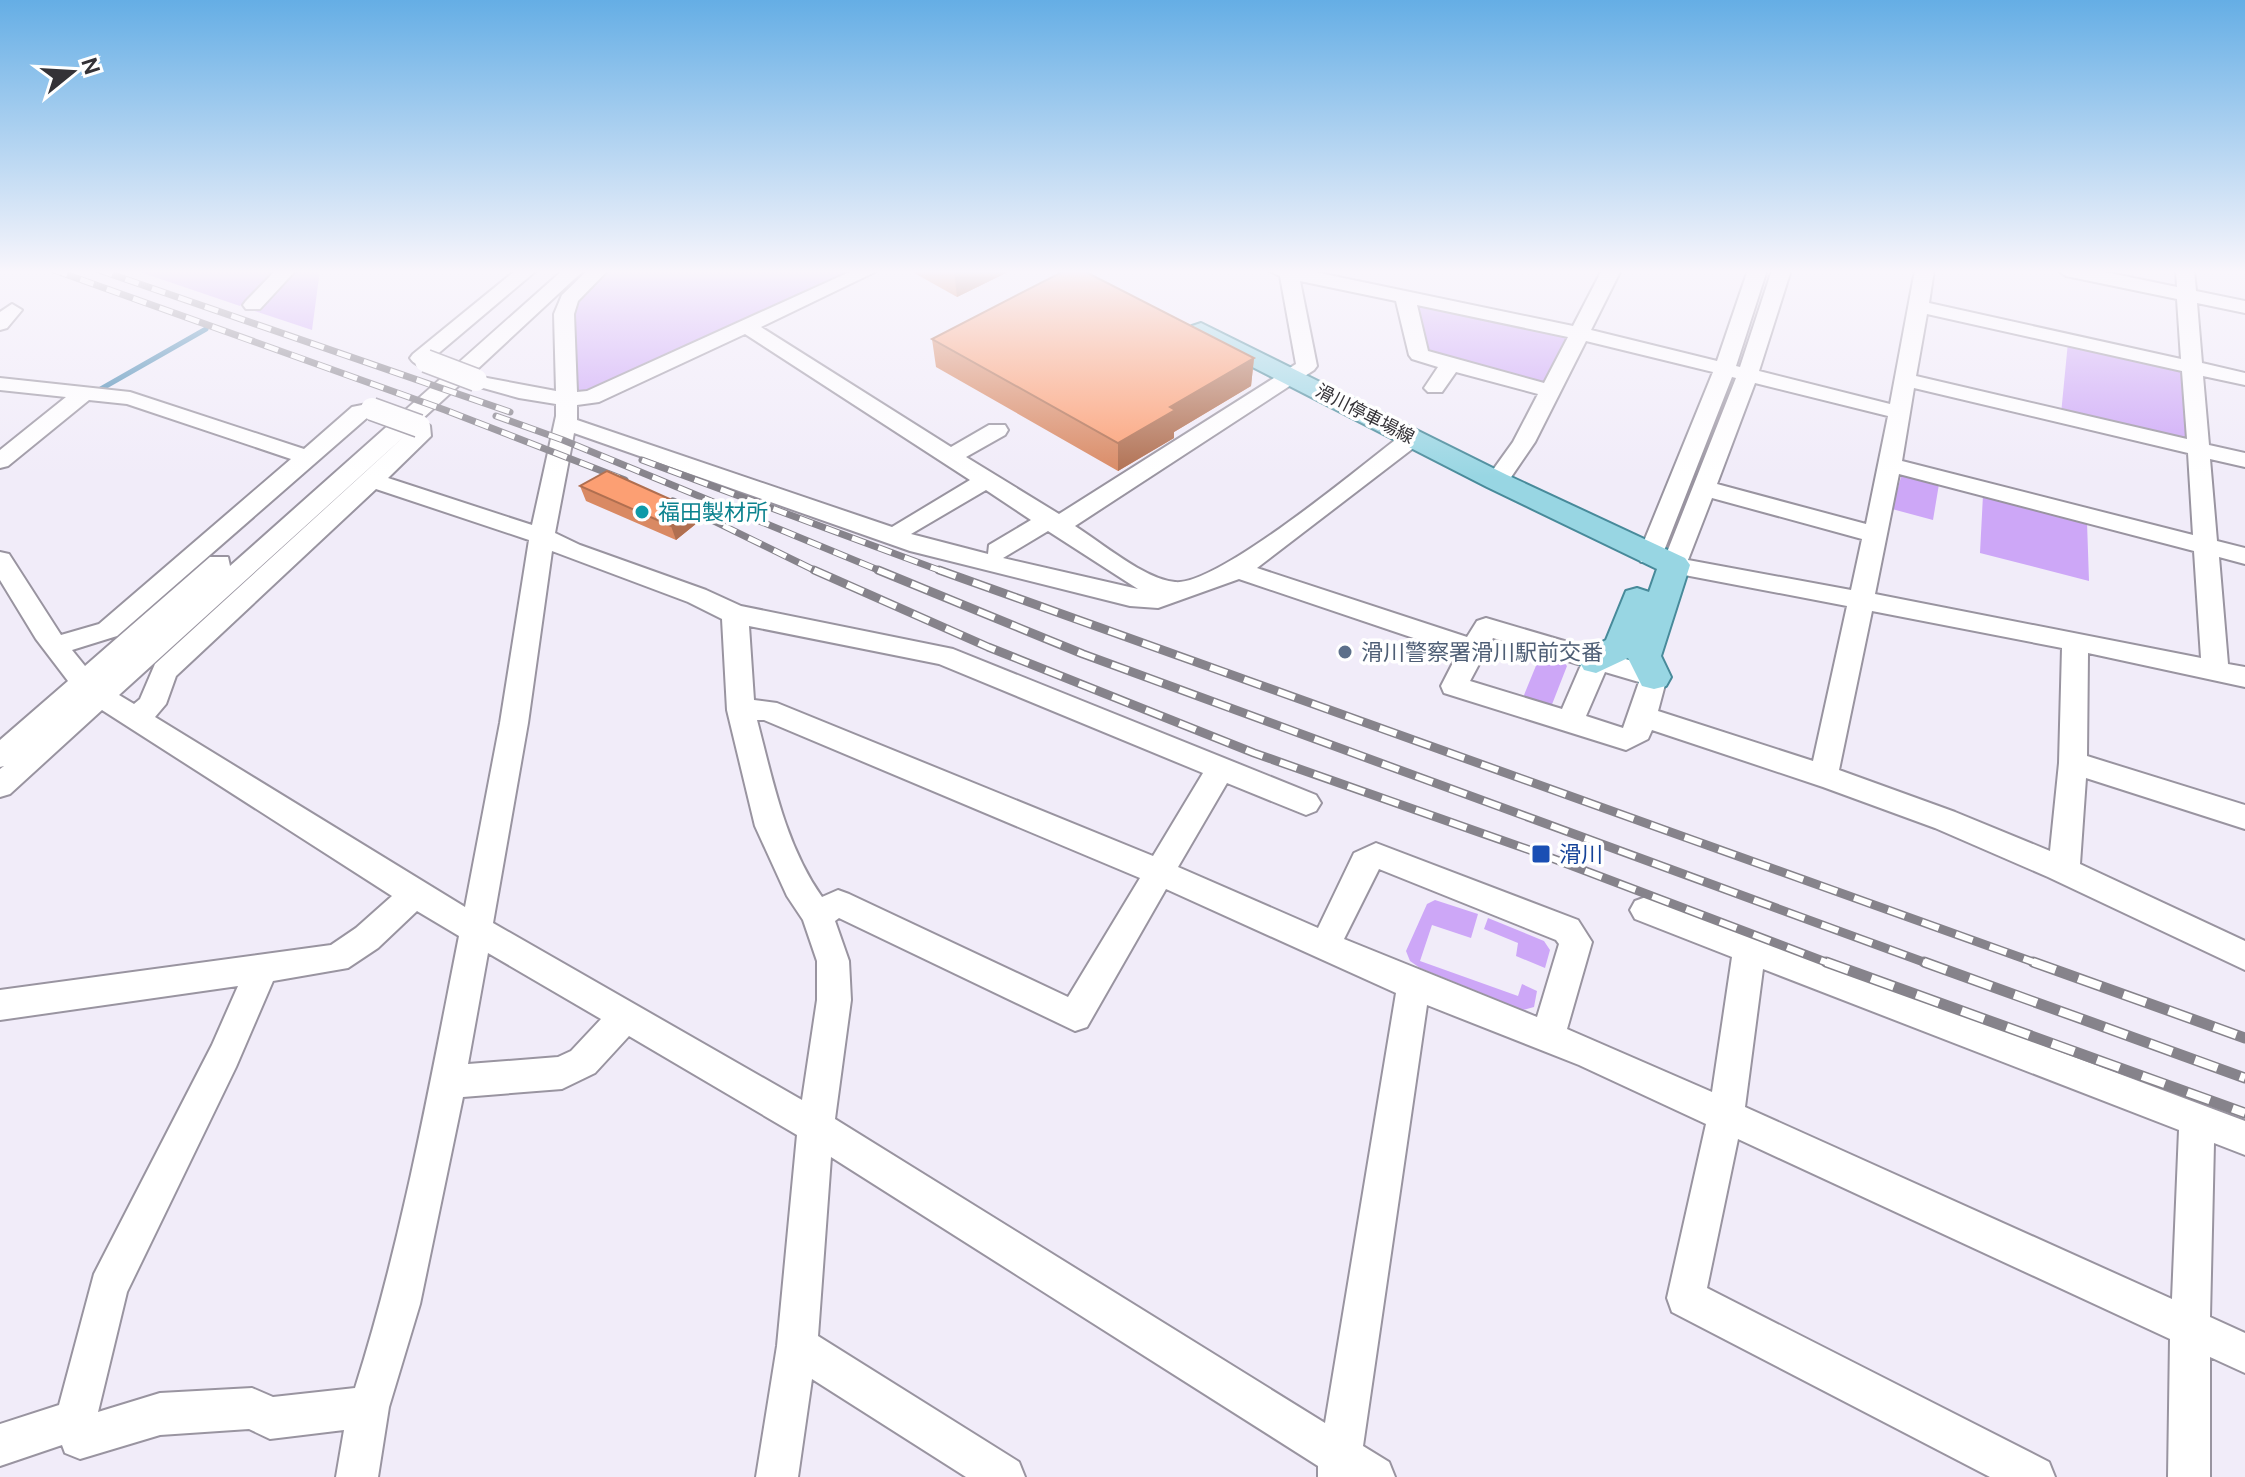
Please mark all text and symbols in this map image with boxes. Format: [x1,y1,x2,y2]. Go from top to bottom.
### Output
north arrow [32,32,112,112]
text: N [74,54,107,78]
street label: 滑川停車場線 [1311,379,1419,449]
place label: 福田製材所 [658,498,768,527]
marker: 福田製材所 [633,503,651,521]
place label: 滑川警察署滑川駅前交番 [1361,638,1603,667]
marker: 滑川警察署滑川駅前交番 [1336,643,1354,661]
place label: 滑川 [1559,840,1603,869]
marker: 滑川 [1530,843,1552,865]

